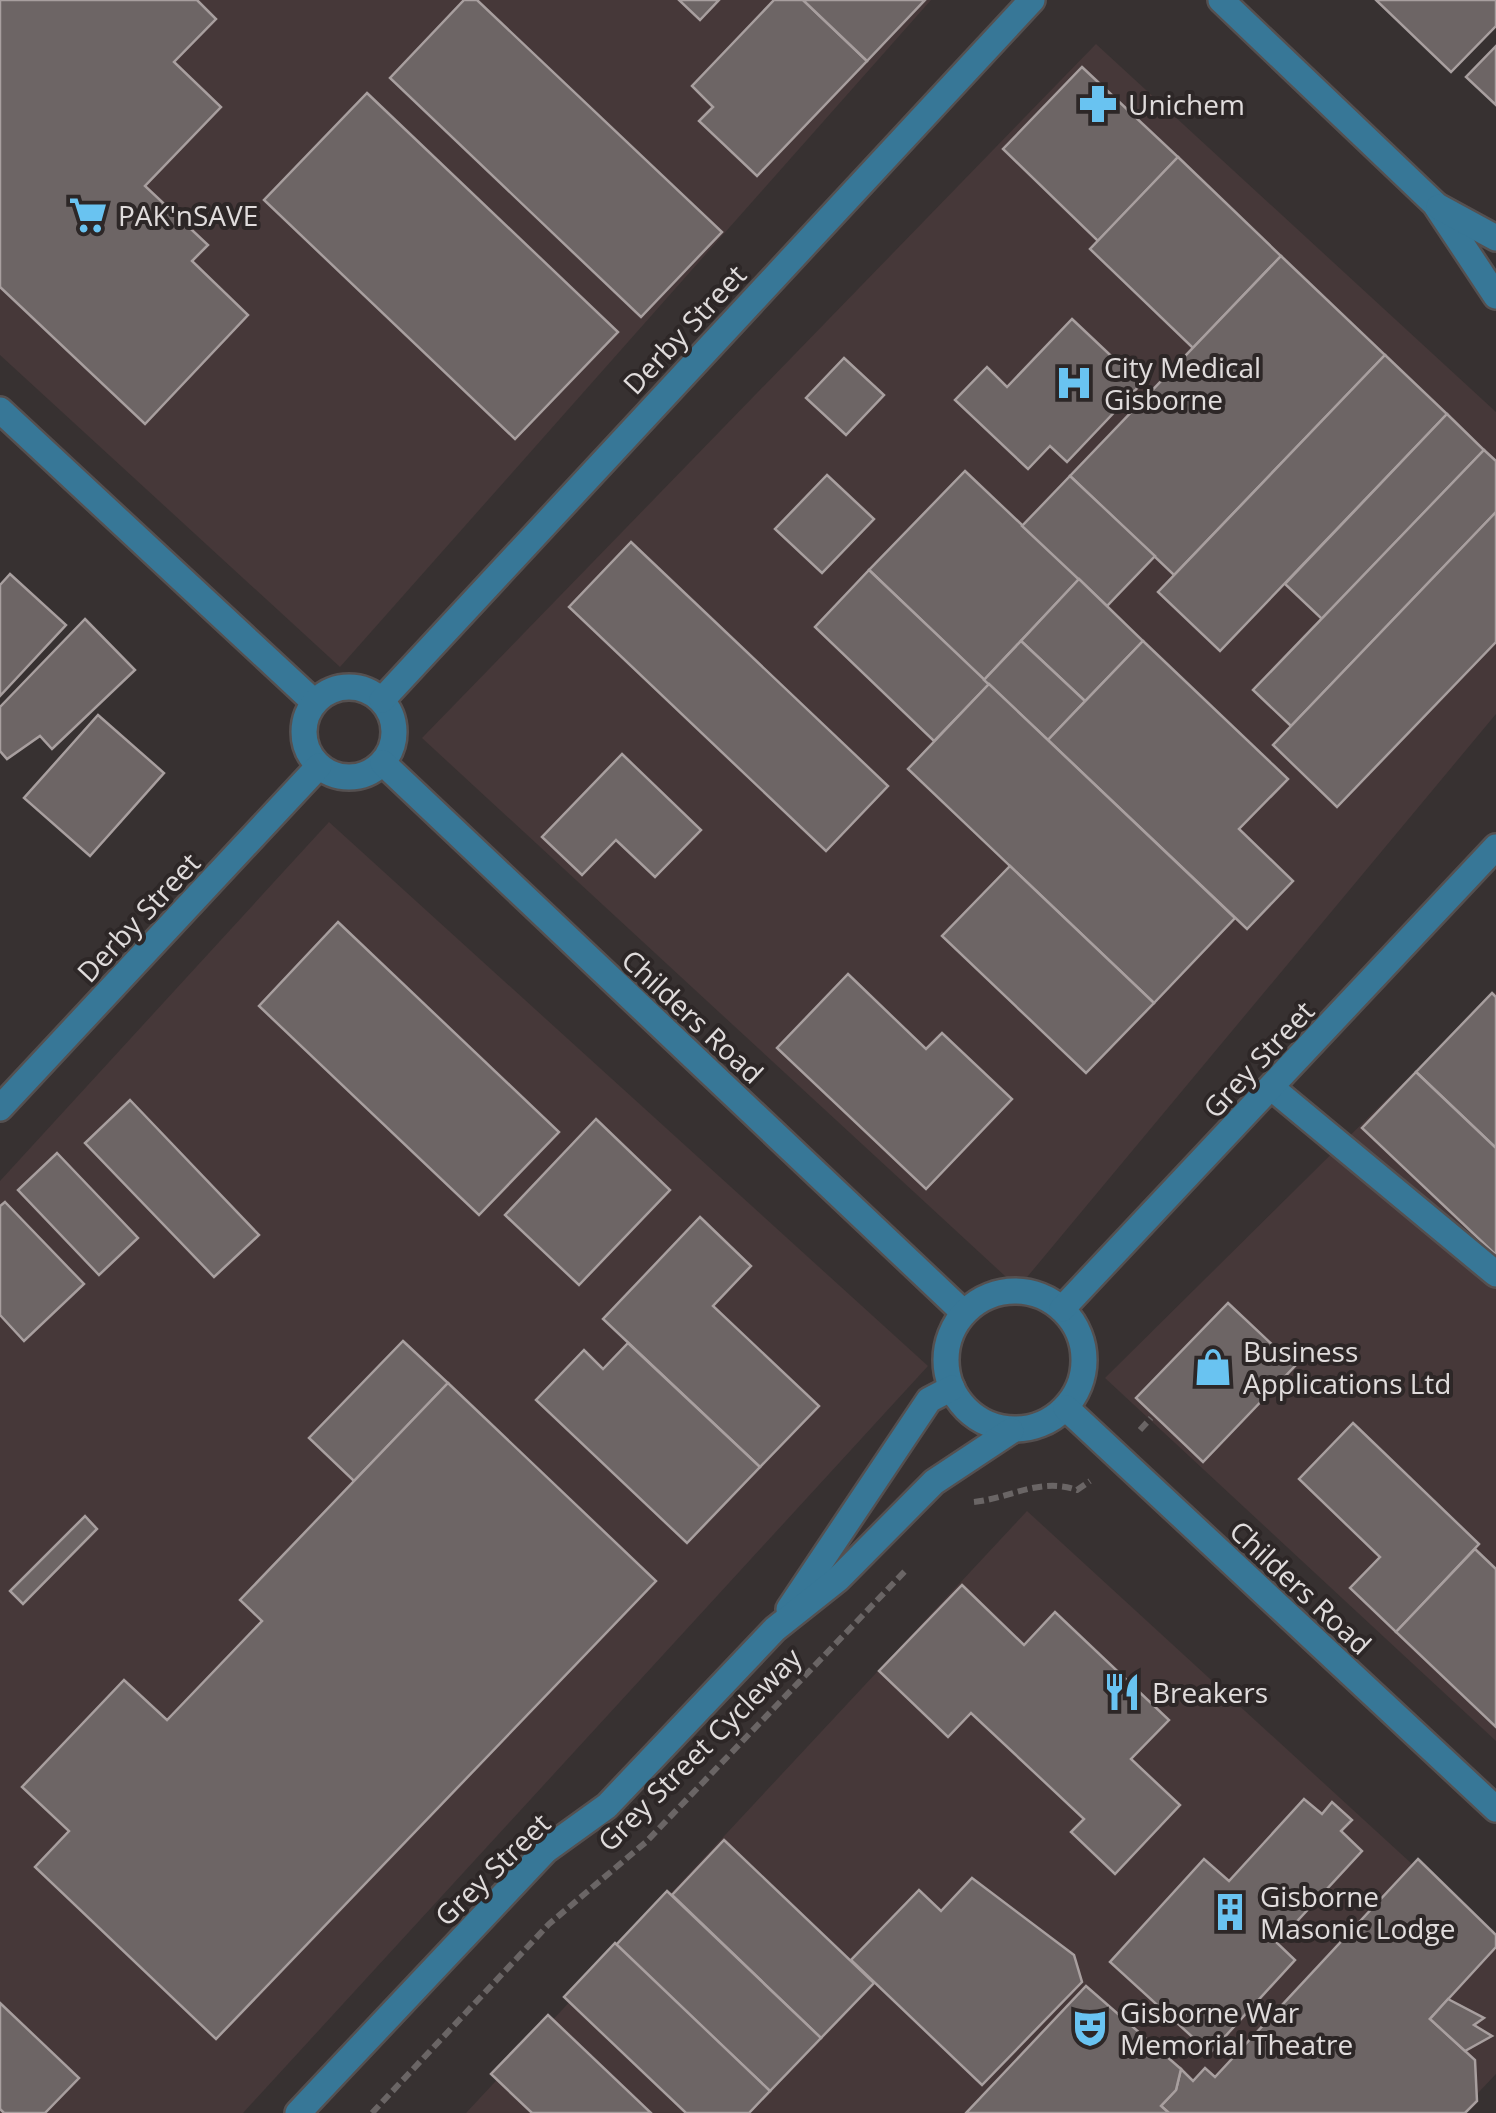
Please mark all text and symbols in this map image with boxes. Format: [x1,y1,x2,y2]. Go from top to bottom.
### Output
pharmacy icon: Unichem [1077,83,1119,125]
place label: Unichem [1128,85,1245,123]
supermarket icon: PAK'nSAVE [67,194,109,236]
place label: PAK'nSAVE [118,196,258,234]
street label: Derby Street [614,256,754,402]
place label: City Medical Gisborne [1104,348,1261,418]
hospital icon: City Medical Gisborne [1053,362,1095,404]
street label: Derby Street [68,844,208,990]
street label: Childers Road [614,940,772,1092]
street label: Grey Street [1194,992,1322,1126]
place label: Business Applications Ltd [1243,1332,1451,1402]
shop icon: Business Applications Ltd [1192,1346,1234,1388]
street label: Childers Road [1222,1511,1380,1663]
street label: Grey Street Cycleway [589,1638,810,1859]
restaurant icon: Breakers [1101,1671,1143,1713]
place label: Breakers [1152,1673,1268,1711]
street label: Grey Street [426,1804,558,1934]
place label: Gisborne Masonic Lodge [1260,1877,1455,1947]
building icon: Gisborne Masonic Lodge [1209,1891,1251,1933]
place label: Gisborne War Memorial Theatre [1120,1993,1353,2063]
theatre icon: Gisborne War Memorial Theatre [1069,2007,1111,2049]

